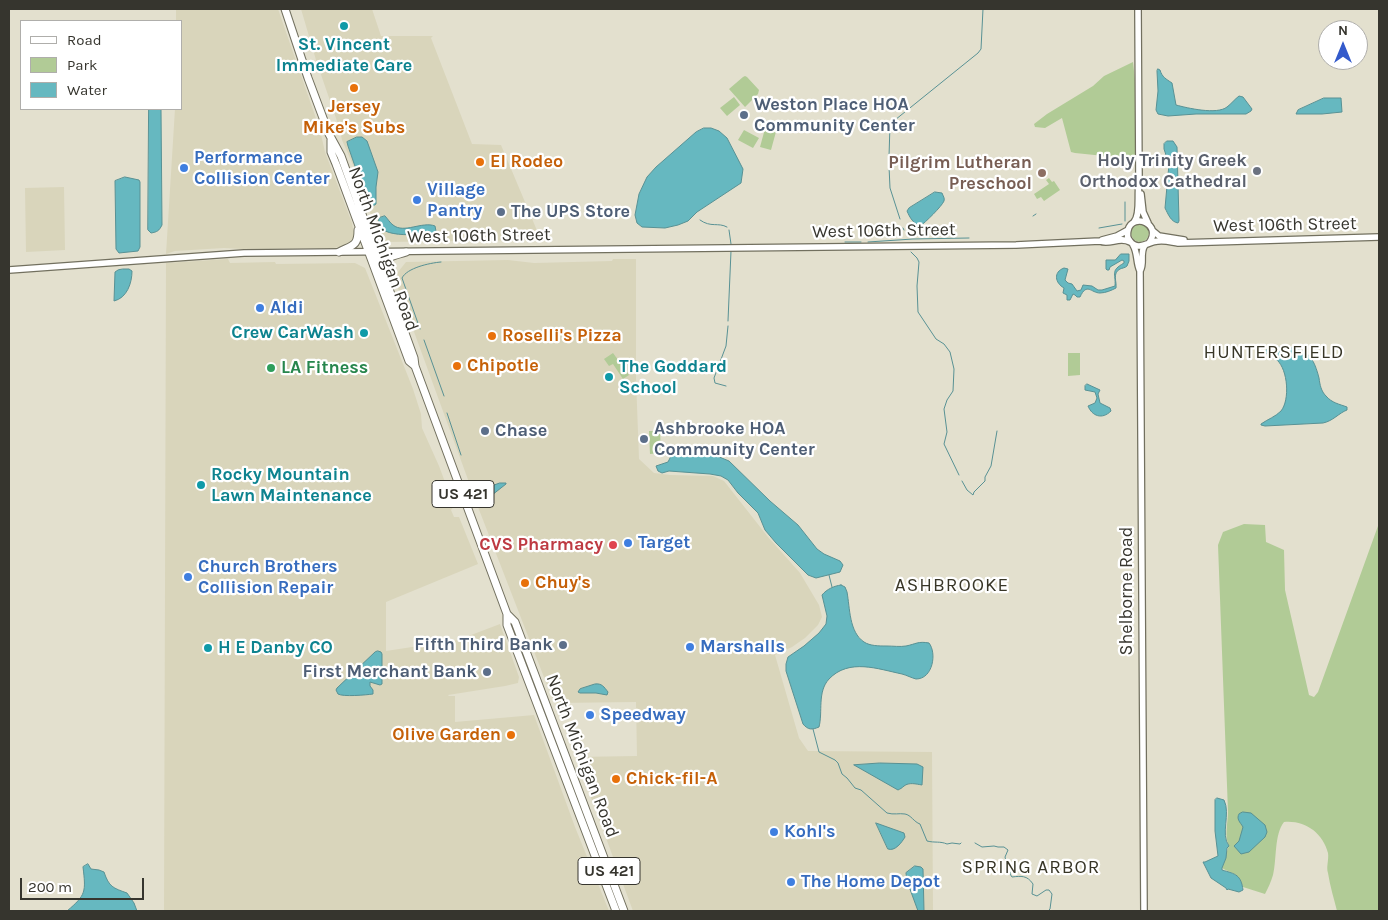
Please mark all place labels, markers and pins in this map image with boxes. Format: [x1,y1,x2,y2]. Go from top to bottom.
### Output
marker: St. Vincent Immediate Care [338,20,350,32]
place label: St. Vincent Immediate Care [276,34,412,76]
marker: Jersey Mike's Subs [348,82,360,94]
place label: Weston Place HOA Community Center [754,94,915,136]
place label: Jersey Mike's Subs [303,96,405,138]
marker: Weston Place HOA Community Center [738,109,750,121]
place label: Performance Collision Center [194,147,330,190]
place label: Holy Trinity Greek Orthodox Cathedral [1079,150,1247,192]
place label: El Rodeo [490,151,563,173]
place label: Pilgrim Lutheran Preschool [888,152,1032,194]
marker: El Rodeo [474,156,486,168]
marker: Performance Collision Center [178,162,190,174]
marker: Holy Trinity Greek Orthodox Cathedral [1251,165,1263,177]
marker: Pilgrim Lutheran Preschool [1036,167,1048,179]
place label: Village Pantry [427,179,485,222]
marker: Village Pantry [411,194,423,206]
place label: The UPS Store [511,201,630,223]
marker: The UPS Store [495,206,507,218]
place label: Aldi [270,297,304,319]
marker: Aldi [254,302,266,314]
place label: Crew CarWash [231,322,354,344]
place label: Roselli's Pizza [502,325,622,347]
marker: Crew CarWash [358,327,370,339]
marker: Roselli's Pizza [486,330,498,342]
place label: Chipotle [467,355,539,377]
place label: The Goddard School [619,356,727,398]
place label: LA Fitness [281,357,368,379]
marker: Chipotle [451,360,463,372]
marker: LA Fitness [265,362,277,374]
marker: The Goddard School [603,371,615,383]
place label: Ashbrooke HOA Community Center [654,418,815,460]
place label: Chase [495,420,547,442]
marker: Chase [479,425,491,437]
marker: Ashbrooke HOA Community Center [638,433,650,445]
place label: Rocky Mountain Lawn Maintenance [211,464,372,506]
marker: Rocky Mountain Lawn Maintenance [195,479,207,491]
place label: Target [638,532,690,554]
place label: CVS Pharmacy [479,534,603,556]
marker: Target [622,537,634,549]
marker: CVS Pharmacy [607,539,619,551]
place label: Church Brothers Collision Repair [198,556,338,598]
marker: Church Brothers Collision Repair [182,571,194,583]
place label: Chuy's [535,572,591,594]
marker: Chuy's [519,577,531,589]
place label: Fifth Third Bank [414,634,553,656]
place label: Marshalls [700,636,785,658]
place label: H E Danby CO [218,637,333,659]
marker: Fifth Third Bank [557,639,569,651]
marker: Marshalls [684,641,696,653]
marker: H E Danby CO [202,642,214,654]
place label: First Merchant Bank [302,661,477,683]
marker: First Merchant Bank [481,666,493,678]
place label: Speedway [600,704,686,726]
marker: Speedway [584,709,596,721]
place label: Olive Garden [392,724,501,746]
marker: Olive Garden [505,729,517,741]
place label: Chick-fil-A [626,768,717,790]
marker: Chick-fil-A [610,773,622,785]
place label: Kohl's [784,821,835,843]
marker: Kohl's [768,826,780,838]
place label: The Home Depot [801,871,940,893]
marker: The Home Depot [785,876,797,888]

